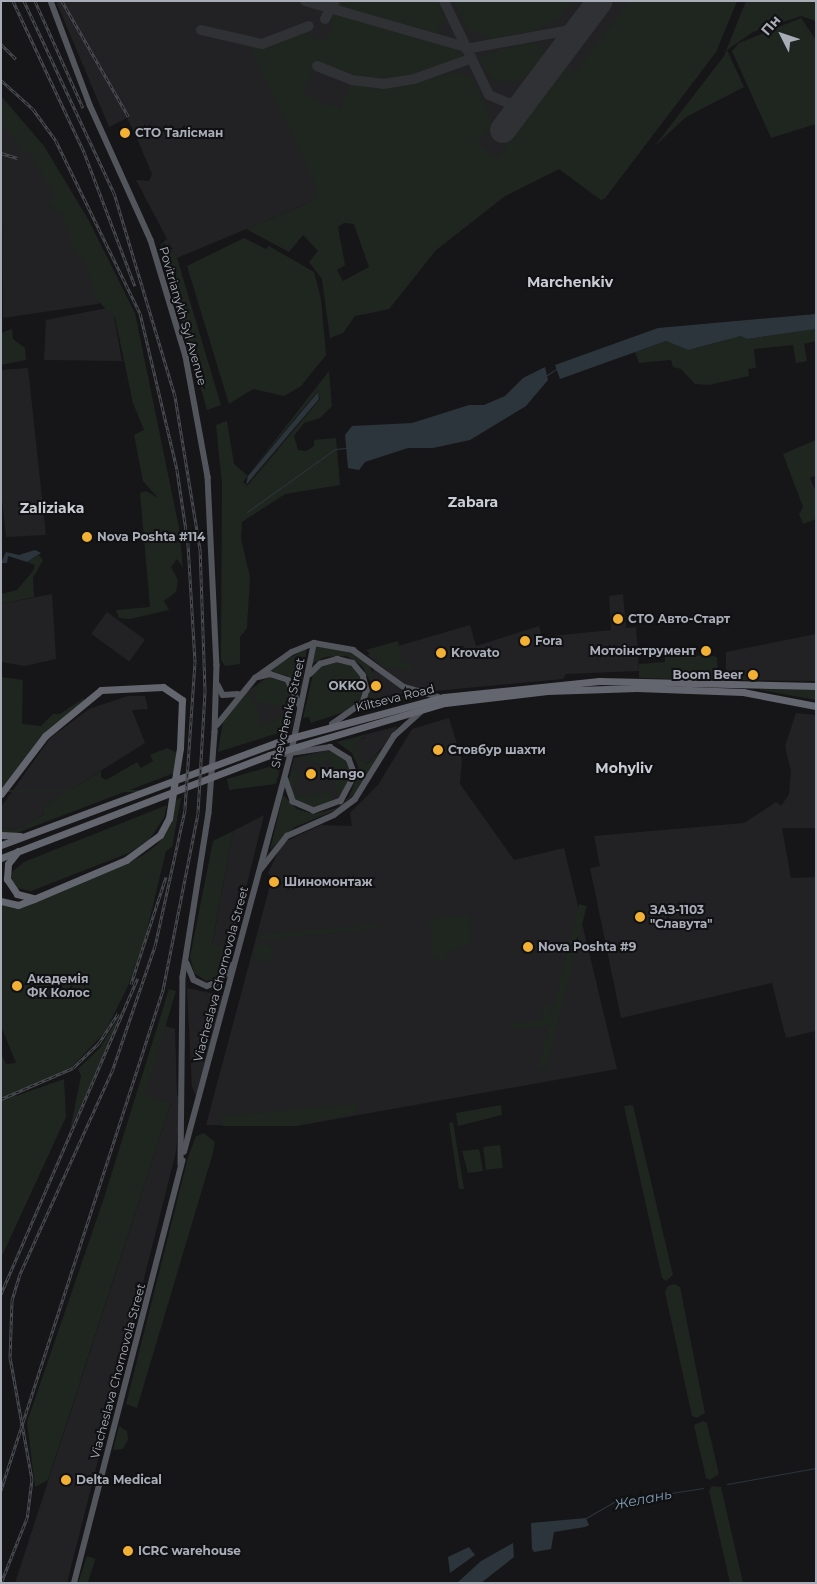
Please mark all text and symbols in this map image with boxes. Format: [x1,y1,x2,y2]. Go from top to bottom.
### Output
north arrow [757,10,807,60]
text: Пн [757,11,784,39]
place label: СТО Талісман [135,126,223,140]
marker: СТО Талісман [119,127,131,139]
street label: Povitrianykh Syl Avenue [156,245,210,387]
district label: Marchenkiv [527,274,613,290]
district label: Zabara [448,494,498,510]
district label: Zaliziaka [20,500,84,516]
place label: Nova Poshta #114 [97,530,205,544]
marker: Nova Poshta #114 [81,531,93,543]
place label: СТО Авто-Старт [628,612,730,626]
marker: СТО Авто-Старт [612,613,624,625]
place label: Fora [535,634,562,648]
marker: Fora [519,635,531,647]
place label: Мотоінструмент [590,644,696,658]
marker: Мотоінструмент [700,645,712,657]
place label: Krovato [451,646,500,660]
marker: Krovato [435,647,447,659]
street label: Shevchenka Street [268,657,308,769]
place label: Boom Beer [673,668,743,682]
marker: Boom Beer [747,669,759,681]
place label: OKKO [328,679,366,693]
marker: OKKO [370,680,382,692]
street label: Kiltseva Road [354,681,436,715]
place label: Стовбур шахти [448,743,546,757]
marker: Стовбур шахти [432,744,444,756]
district label: Mohyliv [595,760,653,776]
place label: Mango [321,767,364,781]
marker: Mango [305,768,317,780]
place label: Шиномонтаж [284,875,372,889]
marker: Шиномонтаж [268,876,280,888]
street label: Viacheslava Chornovola Street [191,885,251,1063]
place label: ЗАЗ-1103 "Славута" [650,903,713,931]
marker: ЗАЗ-1103 "Славута" [634,911,646,923]
place label: Nova Poshta #9 [538,940,636,954]
marker: Nova Poshta #9 [522,941,534,953]
place label: Академія ФК Колос [27,972,90,1000]
marker: Академія ФК Колос [11,980,23,992]
street label: Viacheslava Chornovola Street [88,1282,148,1460]
place label: Delta Medical [76,1473,162,1487]
marker: Delta Medical [60,1474,72,1486]
water label: Желань [613,1485,673,1513]
place label: ICRC warehouse [138,1544,241,1558]
marker: ICRC warehouse [122,1545,134,1557]

